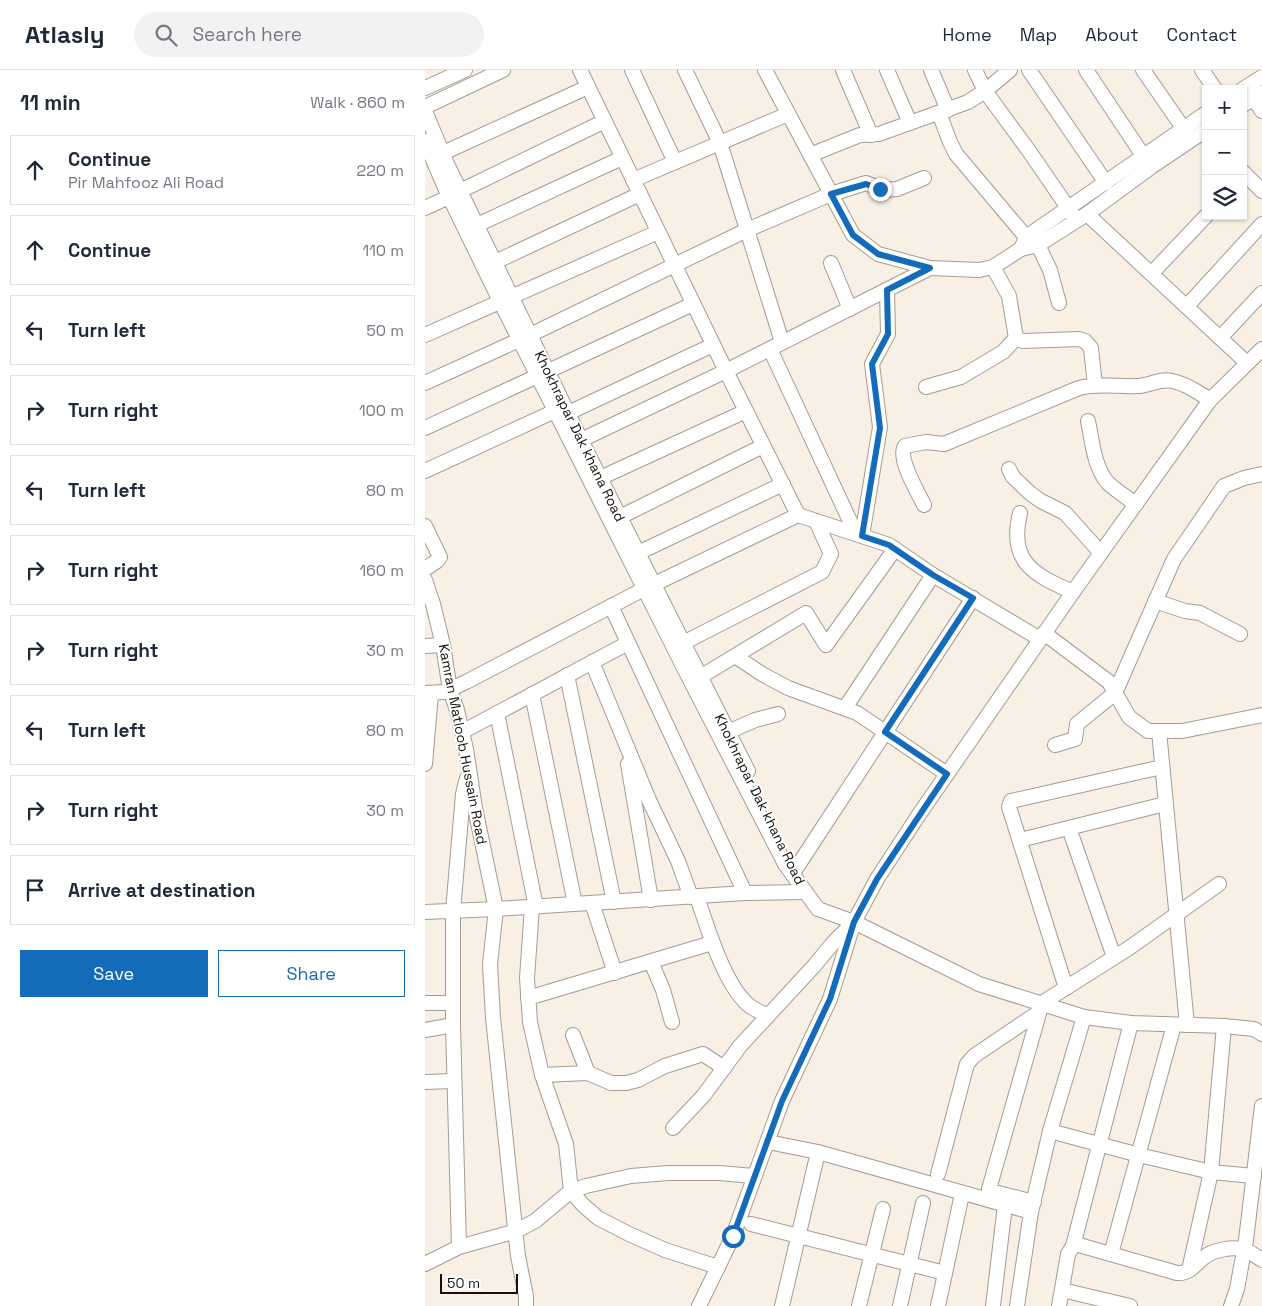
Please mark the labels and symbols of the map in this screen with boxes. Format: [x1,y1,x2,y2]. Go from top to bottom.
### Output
route end [869,178,892,201]
street label: Khokhrapar Dak khana Road [531,348,629,524]
street label: Kamran Matloob Hussain Road [435,642,491,846]
street label: Khokhrapar Dak khana Road [711,711,809,887]
route start [722,1225,745,1248]
scale bar [440,1271,517,1294]

